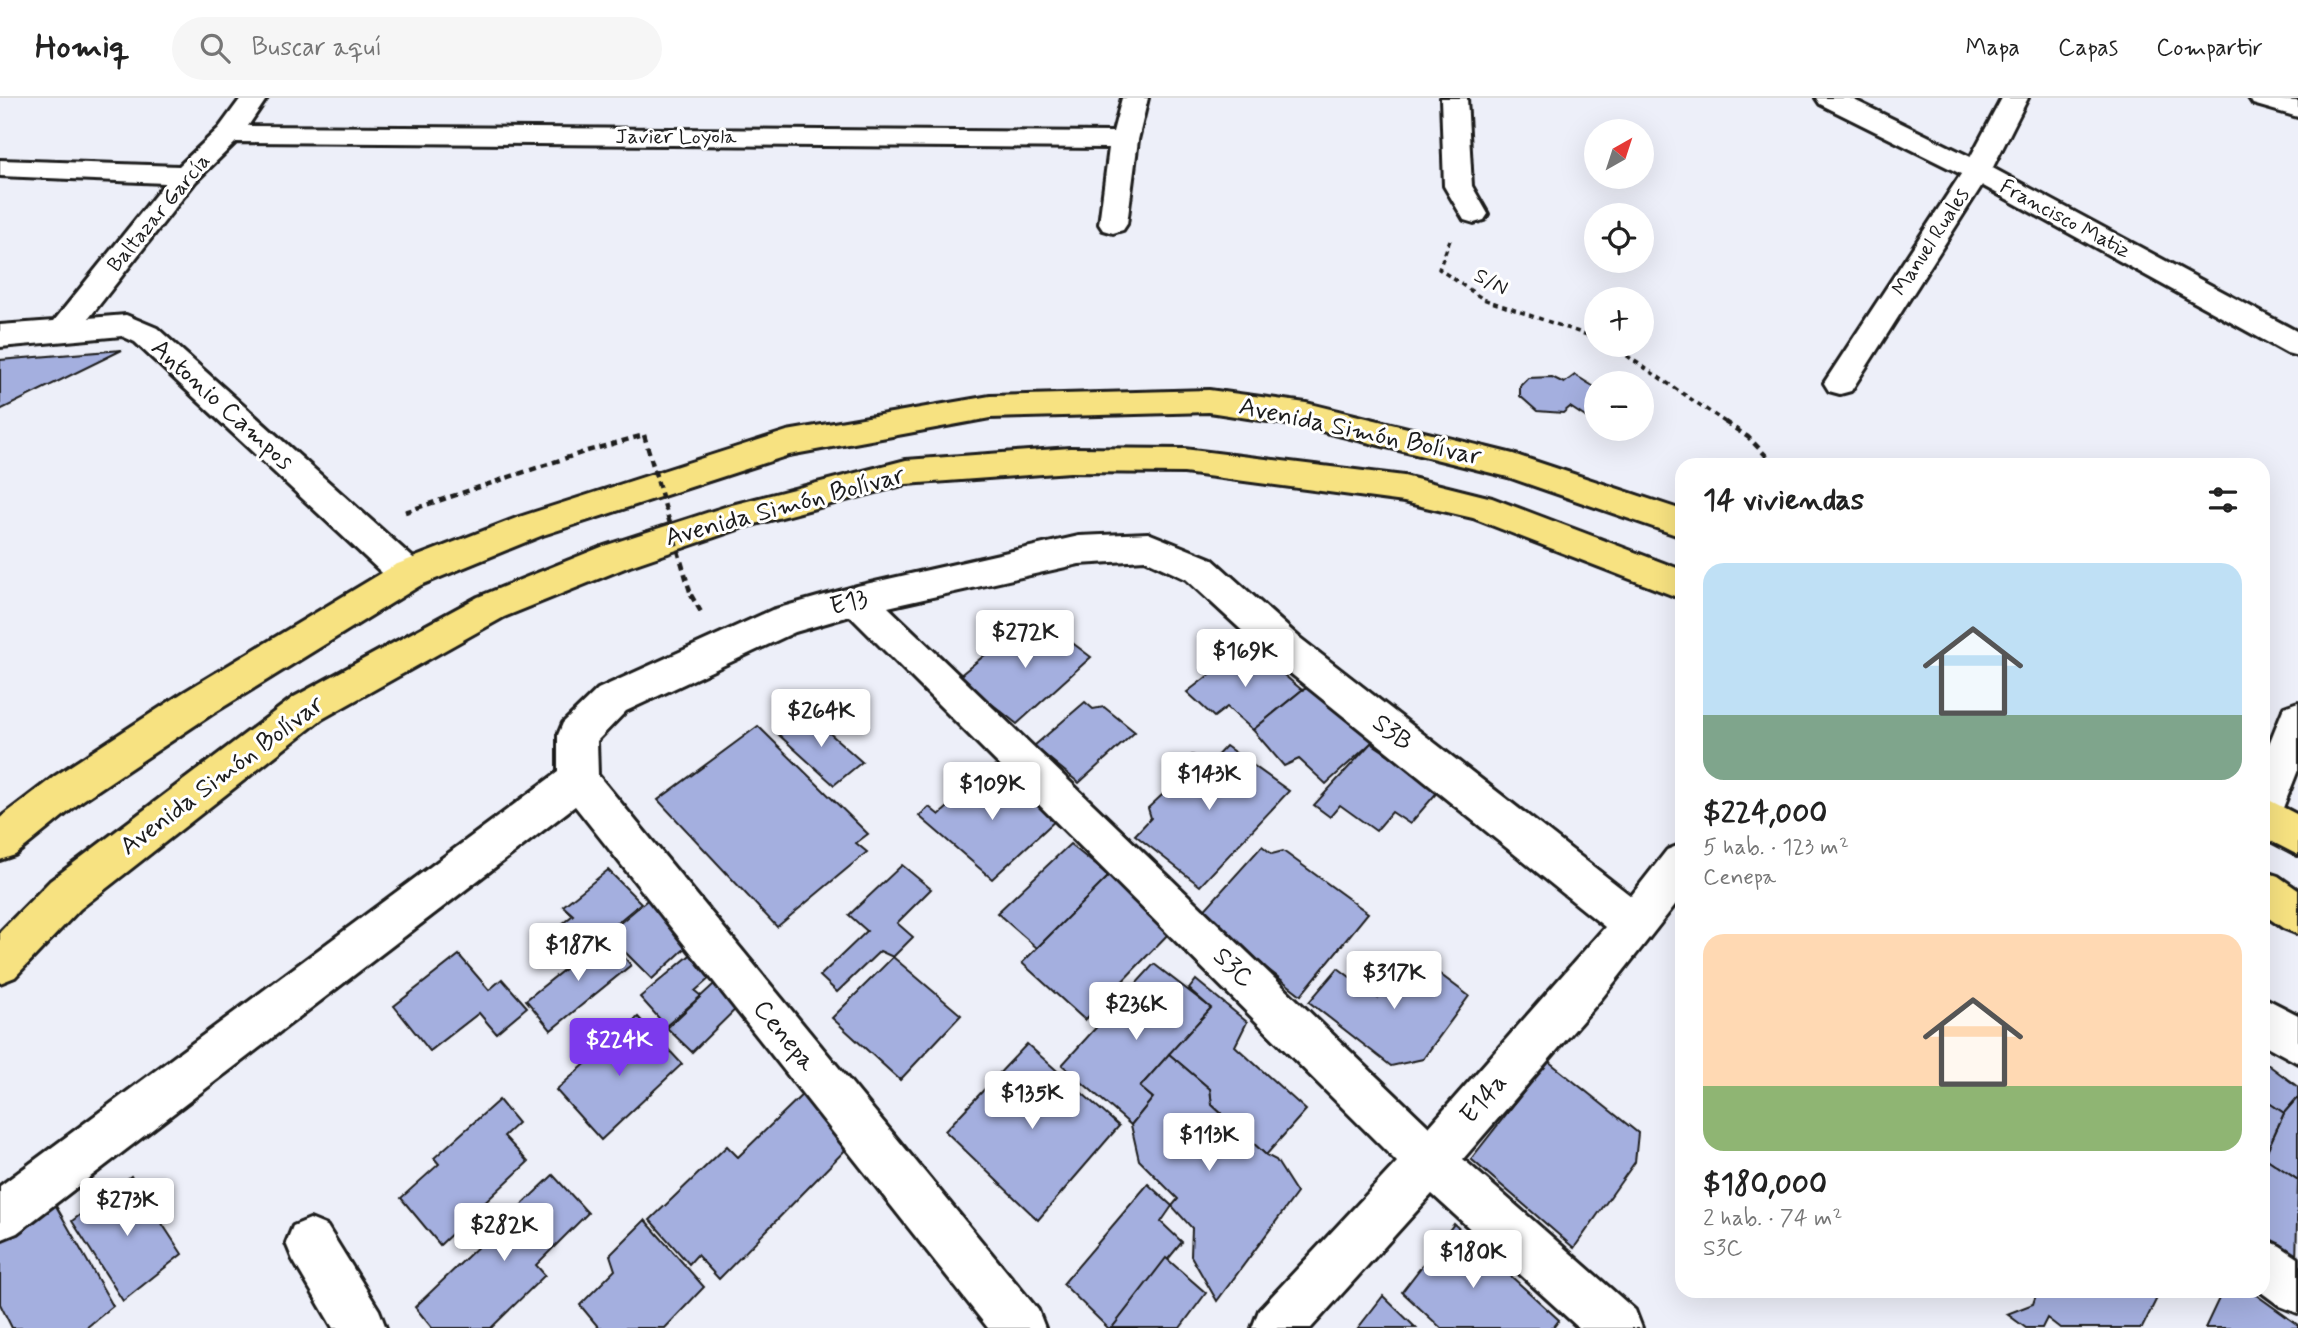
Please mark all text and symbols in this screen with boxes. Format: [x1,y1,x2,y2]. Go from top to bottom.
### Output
search box [172,17,662,80]
text: Homiq [35,26,130,70]
icon: search [196,29,234,67]
text: Buscar aquí [252,31,382,65]
text: Mapa [1965,33,2020,64]
text: Capas [2058,33,2118,64]
text: Compartir [2156,33,2263,64]
north arrow [1584,119,1654,189]
map controls [1584,119,1654,441]
street label: Javier Loyola [615,123,737,151]
street label: Baltazar García [101,148,217,278]
street label: Francisco Matiz [1995,173,2135,265]
street label: Manuel Ruales [1886,183,1976,301]
button: locate [1584,203,1654,273]
street label: S/N [1469,262,1513,302]
button: + [1584,287,1654,357]
street label: Antonio Campos [143,332,301,478]
button: − [1584,371,1654,441]
street label: Avenida Simón Bolívar [1236,390,1484,474]
street label: Avenida Simón Bolívar [661,459,909,555]
text: 14 viviendas [1703,481,1864,520]
icon: filters [2204,481,2242,519]
street label: E13 [826,582,872,624]
icon: home [1910,608,2036,734]
pin: $272K [976,610,1074,670]
text: $272K [992,618,1058,648]
pin: $169K [1196,630,1294,689]
text: $169K [1213,637,1277,667]
street label: Avenida Simón Bolívar [113,688,331,864]
pin: $264K [772,690,870,749]
text: $264K [787,697,855,727]
street label: S3B [1365,706,1419,760]
pin: $143K [1160,752,1258,812]
text: $143K [1177,760,1241,790]
pin: $109K [943,762,1041,822]
text: $109K [959,770,1025,800]
text: $224,000 [1703,794,1827,833]
text: 5 hab. · 123 m² [1703,833,1849,863]
text: Cenepa [1703,863,1776,893]
pin: $187K [529,924,627,983]
text: $187K [545,931,611,961]
street label: S3C [1205,940,1261,996]
pin: $317K [1345,951,1443,1011]
text: $317K [1363,959,1425,989]
icon: home [1910,979,2036,1105]
pin: $236K [1087,982,1185,1042]
text: $236K [1105,990,1167,1020]
street label: Cenepa [745,993,823,1079]
pin: $224K [570,1018,668,1078]
text: $224K [586,1026,652,1056]
street label: E14a [1453,1067,1515,1131]
pin: $135K [983,1072,1081,1131]
text: $135K [1001,1079,1063,1109]
pin: $113K [1160,1114,1258,1173]
text: $113K [1179,1121,1239,1151]
text: $180,000 [1703,1165,1827,1204]
pin: $273K [78,1178,176,1238]
text: $273K [96,1186,158,1216]
pin: $282K [455,1204,553,1263]
text: 2 hab. · 74 m² [1703,1204,1842,1234]
text: $282K [470,1211,538,1241]
pin: $180K [1424,1230,1522,1290]
text: S3C [1703,1234,1743,1264]
text: $180K [1440,1238,1506,1268]

